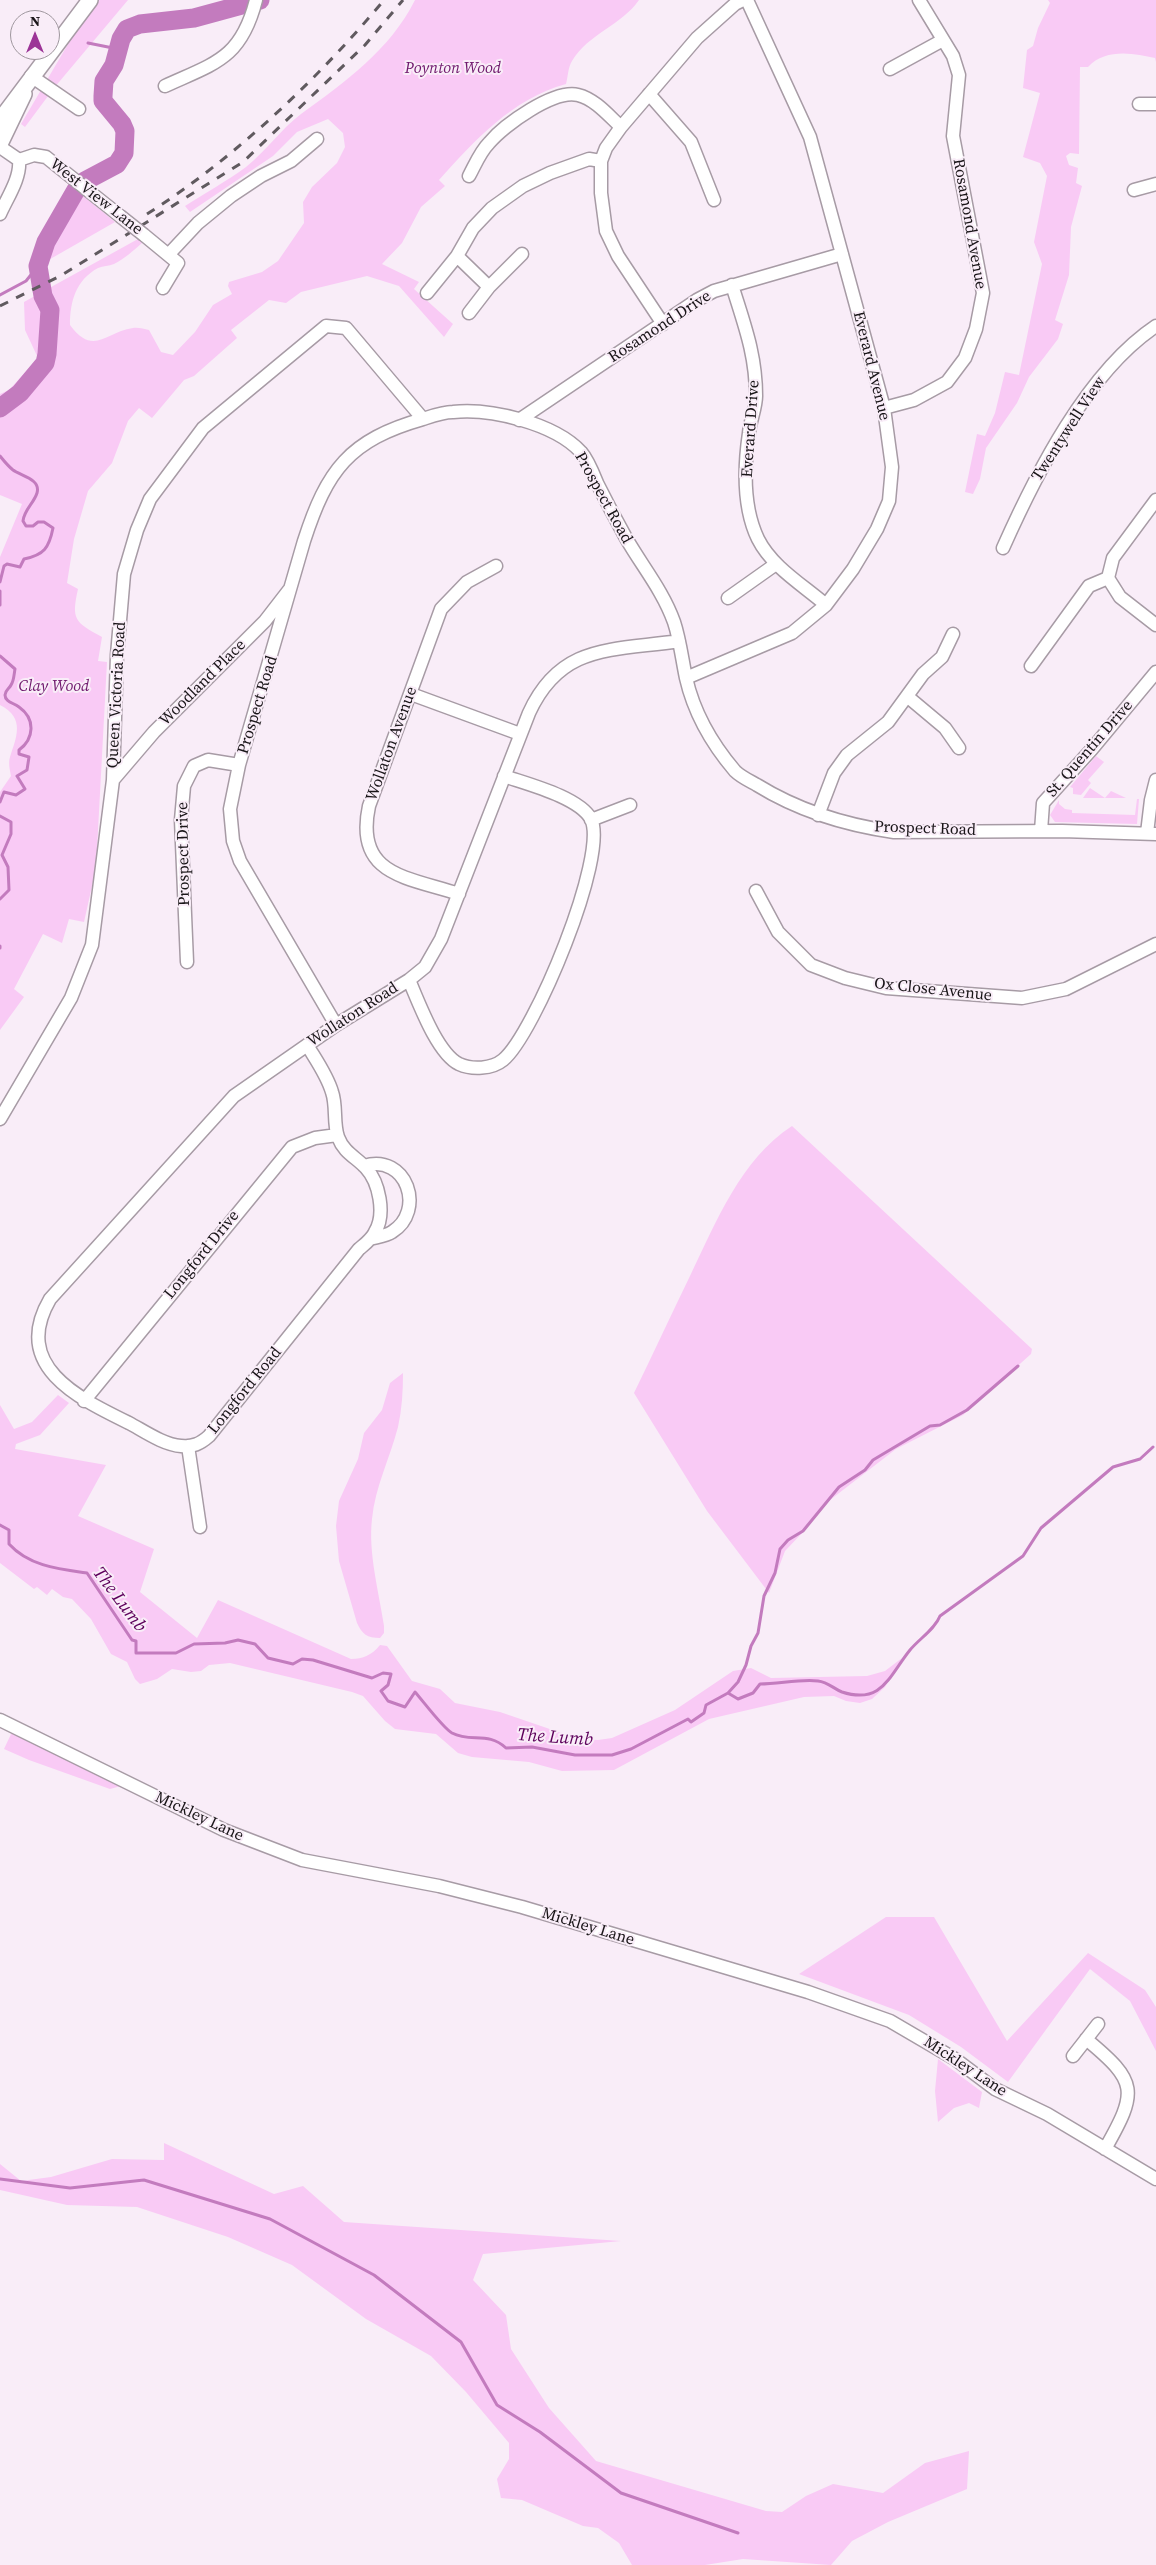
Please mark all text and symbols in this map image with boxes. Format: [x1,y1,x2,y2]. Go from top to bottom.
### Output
north arrow [10,10,60,60]
text: N [30,11,40,31]
park label: Poynton Wood [405,59,501,79]
street label: West View Lane [46,155,146,239]
street label: Rosamond Avenue [948,157,990,291]
street label: Rosamond Drive [605,287,715,367]
street label: Everard Avenue [848,309,894,423]
street label: Twentywell View [1028,373,1110,485]
street label: Everard Drive [738,380,764,478]
street label: Prospect Road [570,449,636,547]
street label: Queen Victoria Road [104,621,130,769]
street label: Woodland Place [156,636,250,730]
street label: Prospect Road [234,653,282,757]
park label: Clay Wood [19,677,89,697]
street label: Wollaton Avenue [362,684,422,804]
street label: St. Quentin Drive [1043,697,1137,801]
street label: Prospect Drive [173,802,195,906]
street label: Prospect Road [874,818,976,840]
street label: Ox Close Avenue [873,974,993,1006]
street label: Wollaton Road [304,979,402,1051]
street label: Longford Drive [160,1207,244,1303]
street label: Longford Road [204,1344,286,1438]
water label: The Lumb [88,1563,150,1637]
water label: The Lumb [517,1725,593,1751]
street label: Mickley Lane [152,1788,246,1846]
street label: Mickley Lane [539,1904,637,1950]
street label: Mickley Lane [920,2033,1010,2101]

